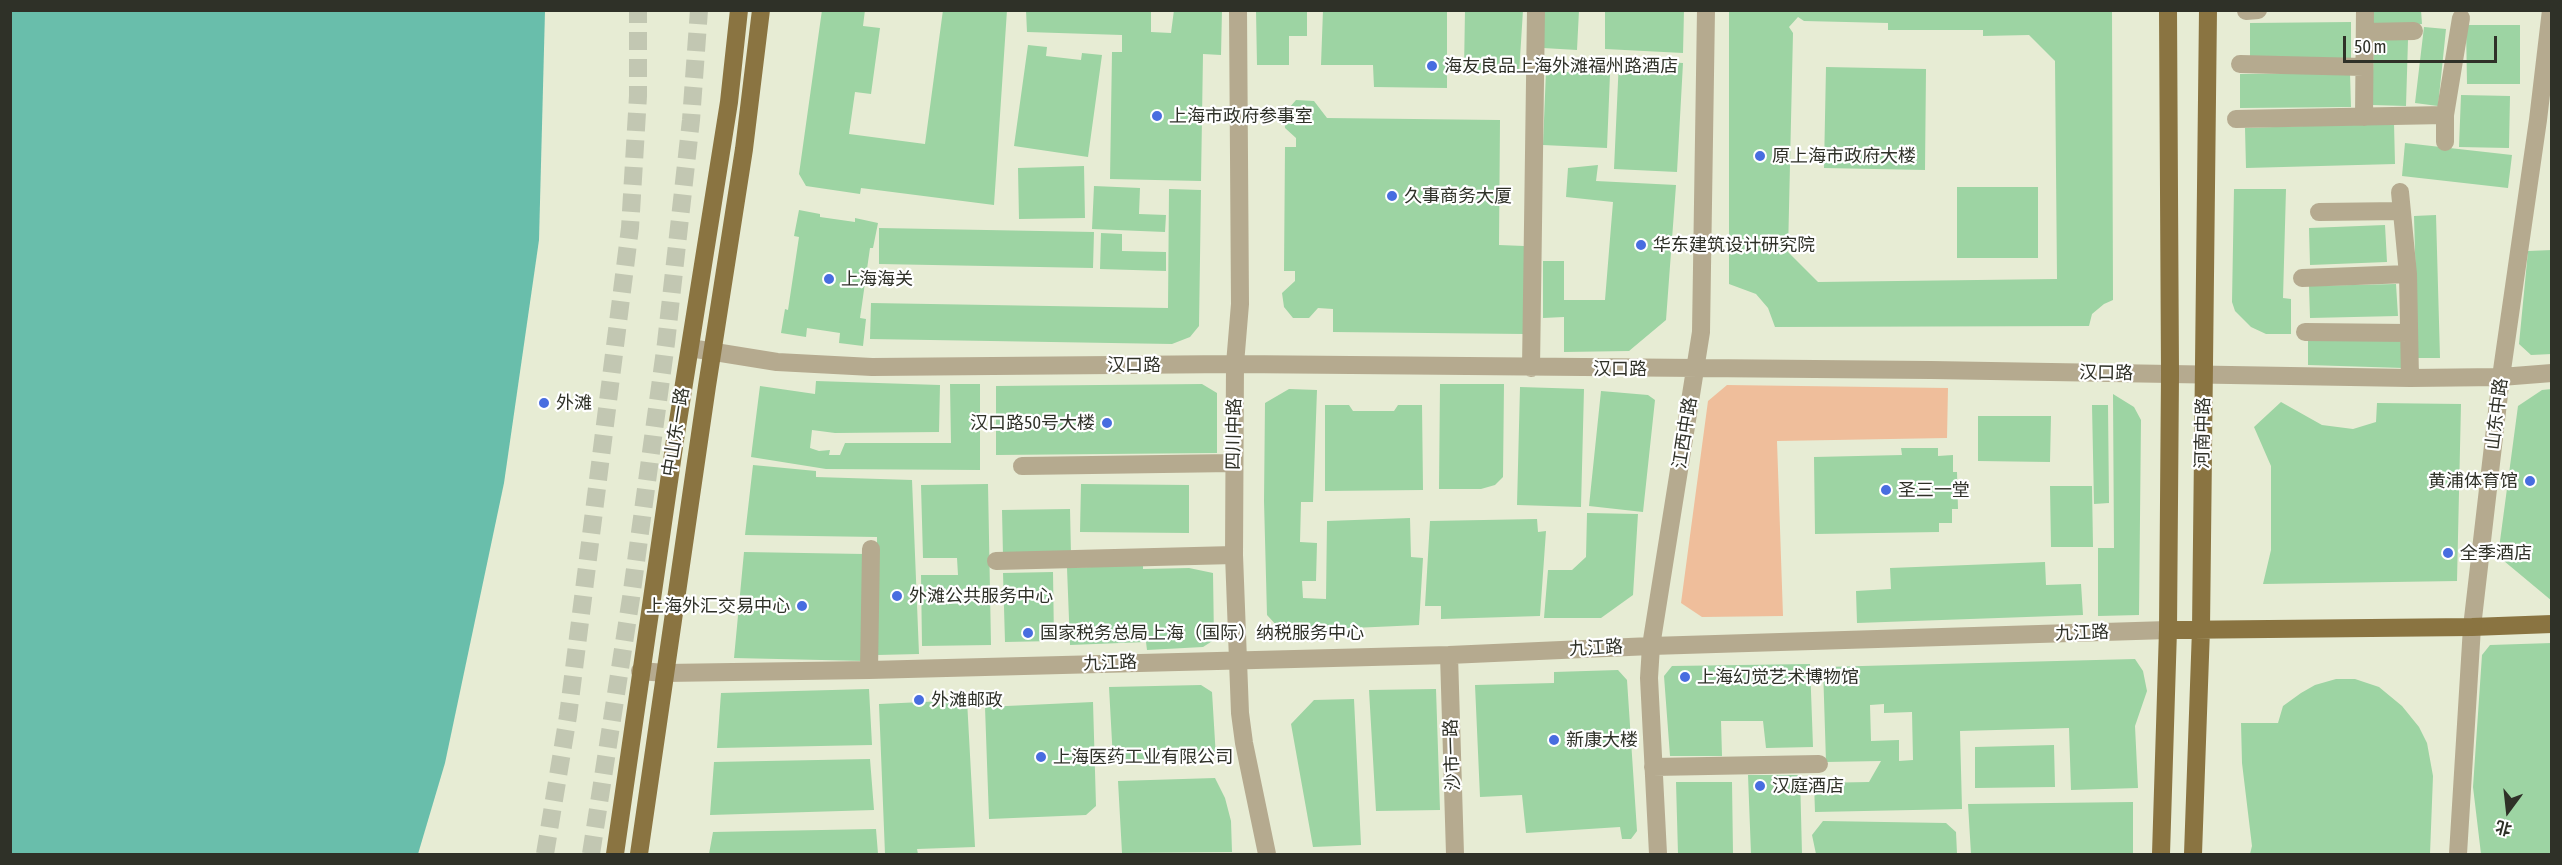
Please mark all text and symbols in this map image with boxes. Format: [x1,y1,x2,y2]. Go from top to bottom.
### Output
scale bar [2346,24,2500,62]
text: 50 m [2354,36,2386,57]
place label: 海友良品上海外滩福州路酒店 [1444,55,1678,77]
marker: 海友良品上海外滩福州路酒店 [1425,59,1439,73]
place label: 上海市政府参事室 [1169,105,1313,127]
marker: 上海市政府参事室 [1150,109,1164,123]
place label: 原上海市政府大楼 [1772,145,1916,167]
marker: 原上海市政府大楼 [1753,149,1767,163]
place label: 久事商务大厦 [1404,185,1512,207]
marker: 久事商务大厦 [1385,189,1399,203]
place label: 华东建筑设计研究院 [1653,234,1815,256]
marker: 华东建筑设计研究院 [1634,238,1648,252]
place label: 上海海关 [841,268,913,290]
marker: 上海海关 [822,272,836,286]
street label: 汉口路 [1107,354,1161,376]
street label: 汉口路 [1593,358,1647,380]
street label: 汉口路 [2079,362,2133,384]
street label: 山东中路 [2482,377,2512,451]
street label: 中山东一路 [658,386,694,478]
place label: 外滩 [556,392,592,414]
marker: 外滩 [537,396,551,410]
street label: 江西中路 [1669,396,1701,470]
street label: 河南中路 [2192,397,2214,469]
street label: 四川中路 [1223,398,1245,470]
place label: 汉口路50号大楼 [970,412,1095,434]
marker: 汉口路50号大楼 [1100,416,1114,430]
place label: 黄浦体育馆 [2428,470,2518,492]
marker: 黄浦体育馆 [2523,474,2537,488]
place label: 圣三一堂 [1898,479,1970,501]
marker: 圣三一堂 [1879,483,1893,497]
place label: 全季酒店 [2460,542,2532,564]
marker: 全季酒店 [2441,546,2455,560]
place label: 外滩公共服务中心 [909,585,1053,607]
marker: 外滩公共服务中心 [890,589,904,603]
place label: 上海外汇交易中心 [646,595,790,617]
marker: 上海外汇交易中心 [795,599,809,613]
street label: 九江路 [2055,621,2109,645]
place label: 国家税务总局上海（国际）纳税服务中心 [1040,622,1364,644]
marker: 国家税务总局上海（国际）纳税服务中心 [1021,626,1035,640]
street label: 九江路 [1568,636,1624,660]
street label: 九江路 [1083,651,1137,675]
place label: 上海幻觉艺术博物馆 [1697,666,1859,688]
marker: 上海幻觉艺术博物馆 [1678,670,1692,684]
place label: 外滩邮政 [931,689,1003,711]
marker: 外滩邮政 [912,693,926,707]
street label: 沙市一路 [1440,719,1464,791]
place label: 新康大楼 [1566,729,1638,751]
marker: 新康大楼 [1547,733,1561,747]
place label: 上海医药工业有限公司 [1053,746,1233,768]
marker: 上海医药工业有限公司 [1034,750,1048,764]
place label: 汉庭酒店 [1772,775,1844,797]
marker: 汉庭酒店 [1753,779,1767,793]
north arrow [2478,781,2538,841]
text: 北 [2493,818,2513,839]

